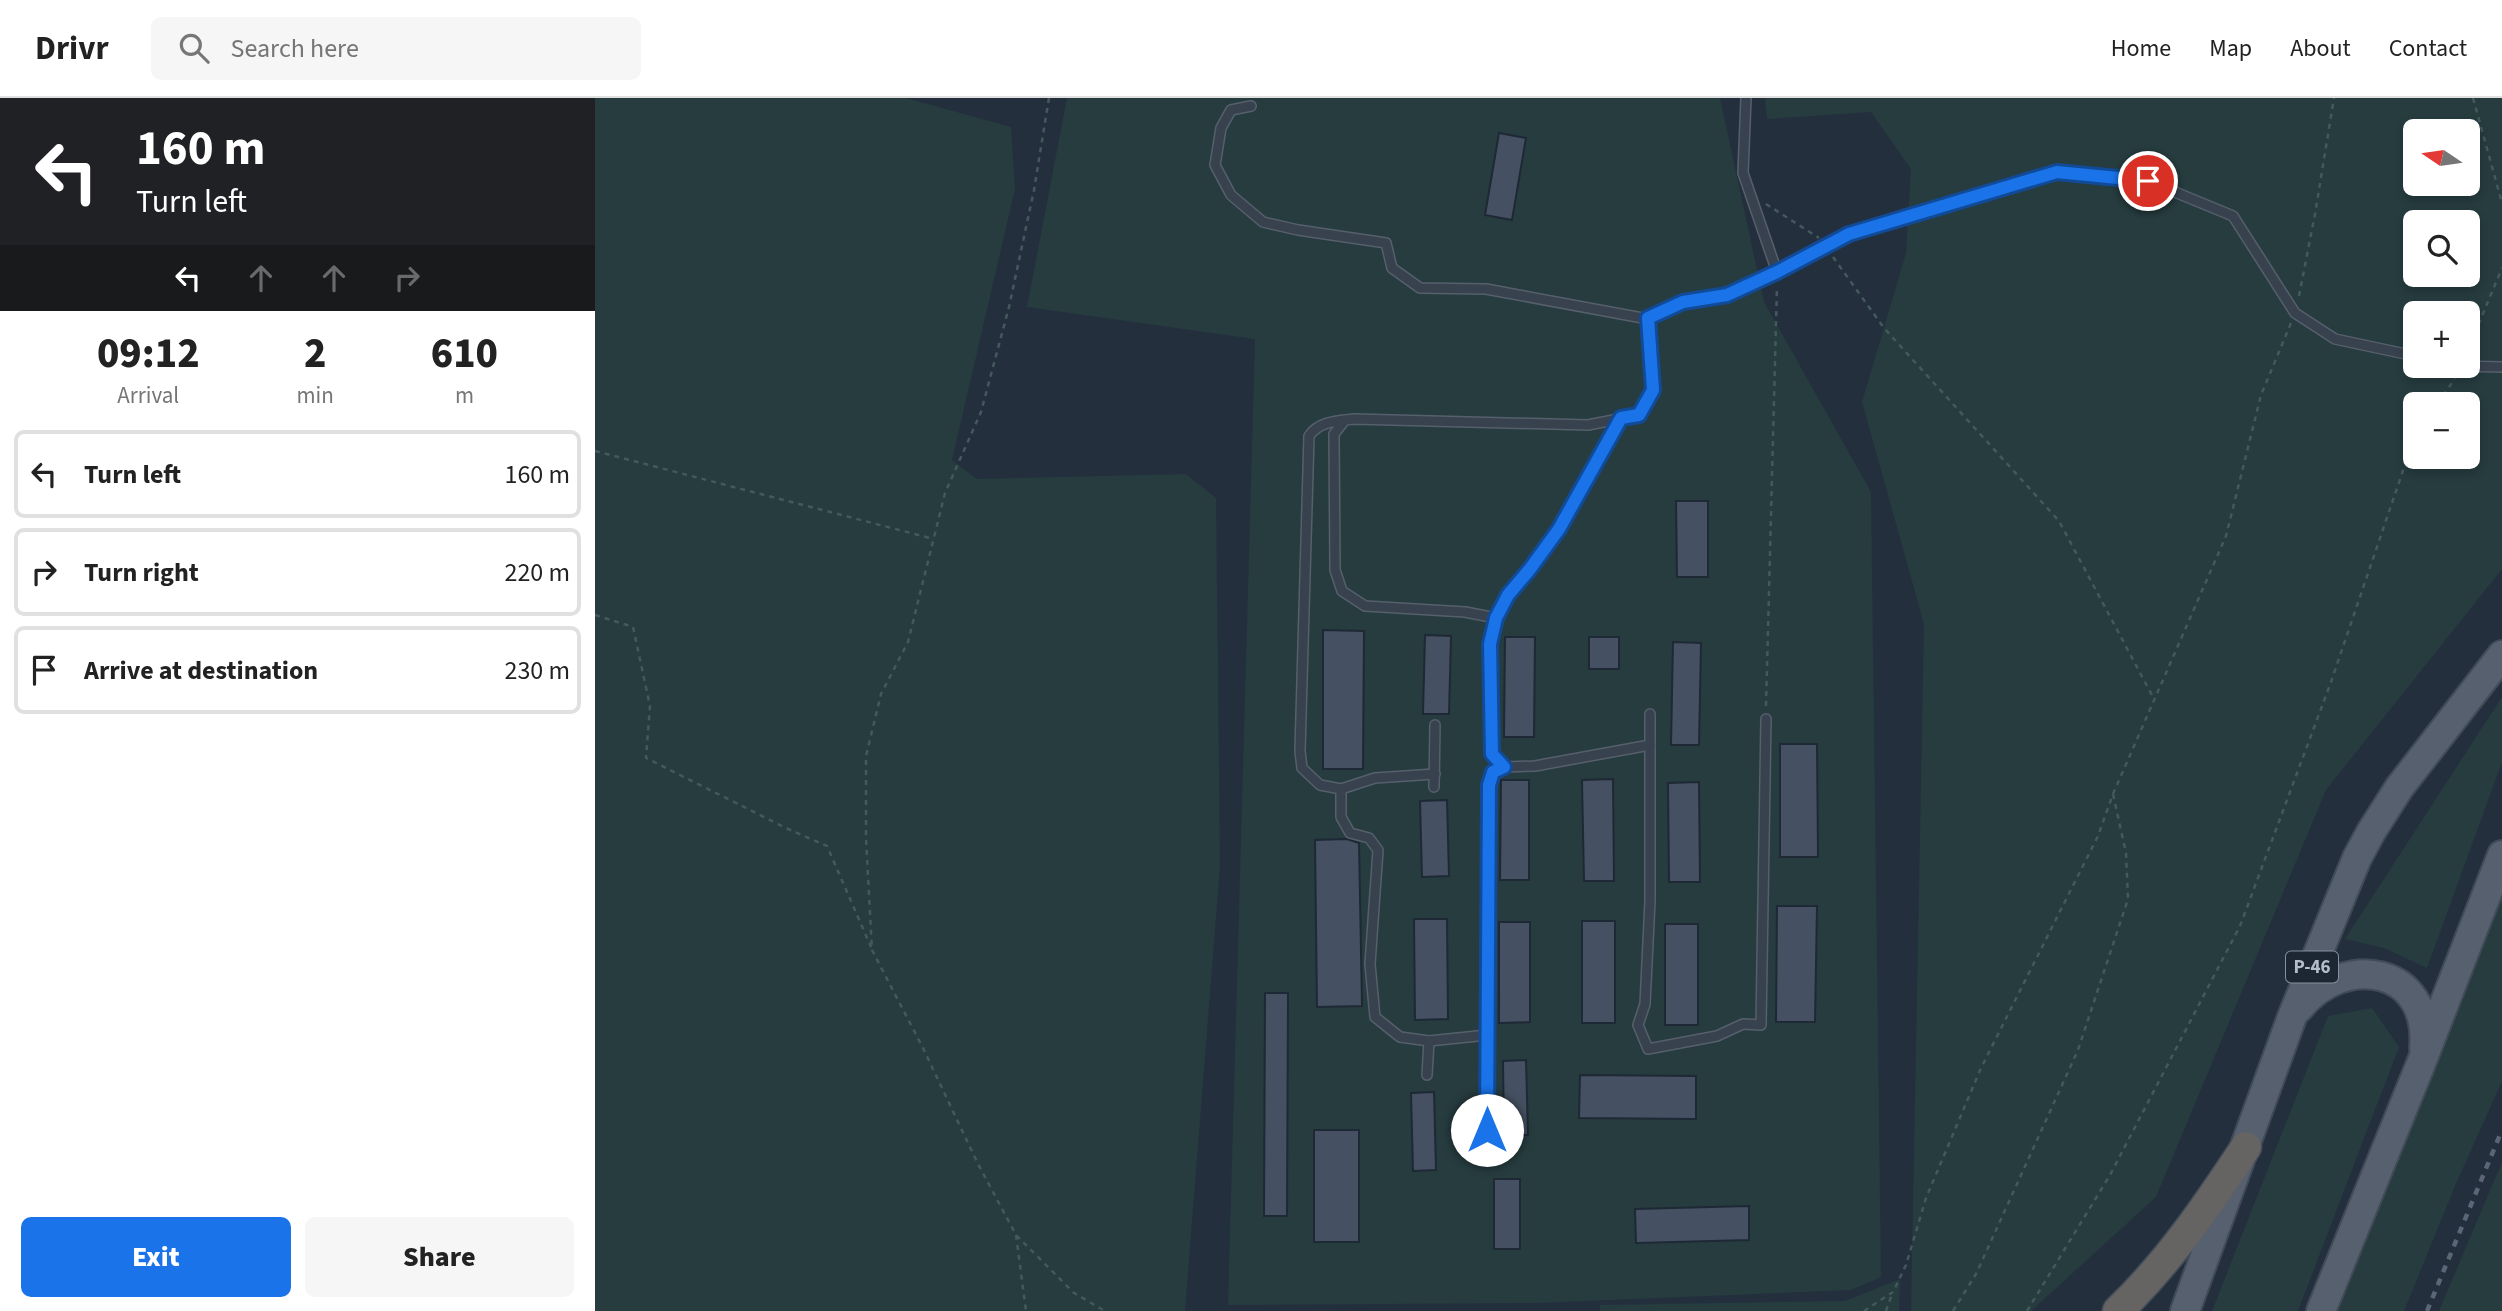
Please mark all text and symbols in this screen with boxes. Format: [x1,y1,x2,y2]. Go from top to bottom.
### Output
search box [151,17,641,80]
text: Drivr [35,25,109,72]
icon: search [175,29,213,67]
text: Search here [231,30,359,67]
text: Home [2111,31,2171,66]
text: Map [2209,31,2252,66]
text: About [2290,31,2351,66]
text: Contact [2389,31,2467,66]
text: 160 m [136,114,265,184]
north arrow [2403,119,2480,196]
map controls [2403,119,2480,469]
icon: left [21,126,112,217]
pin [2118,151,2178,211]
icon: arrive [2129,162,2167,200]
text: Turn left [136,179,247,225]
button: search [2403,210,2480,287]
icon: left [169,259,207,297]
icon: ahead [242,259,280,297]
icon: ahead [315,259,353,297]
icon: right [388,259,426,297]
button: + [2403,301,2480,378]
text: 09:12 [97,324,200,384]
text: 2 [304,324,326,384]
text: 610 [431,324,498,384]
text: Arrival [117,379,179,412]
text: min [297,379,334,412]
text: m [455,379,474,412]
button: − [2403,392,2480,469]
icon: left [25,455,63,493]
text: Turn left [84,456,181,493]
text: 160 m [504,456,570,493]
icon: right [25,553,63,591]
text: Turn right [84,554,199,591]
text: 220 m [504,554,570,591]
icon: arrive [25,651,63,689]
text: Arrive at destination [84,652,318,689]
text: 230 m [504,652,570,689]
road number: Р-46 [2286,952,2338,982]
position arrow [1450,1093,1524,1167]
button: Exit [21,1217,291,1297]
button: Share [305,1217,574,1297]

